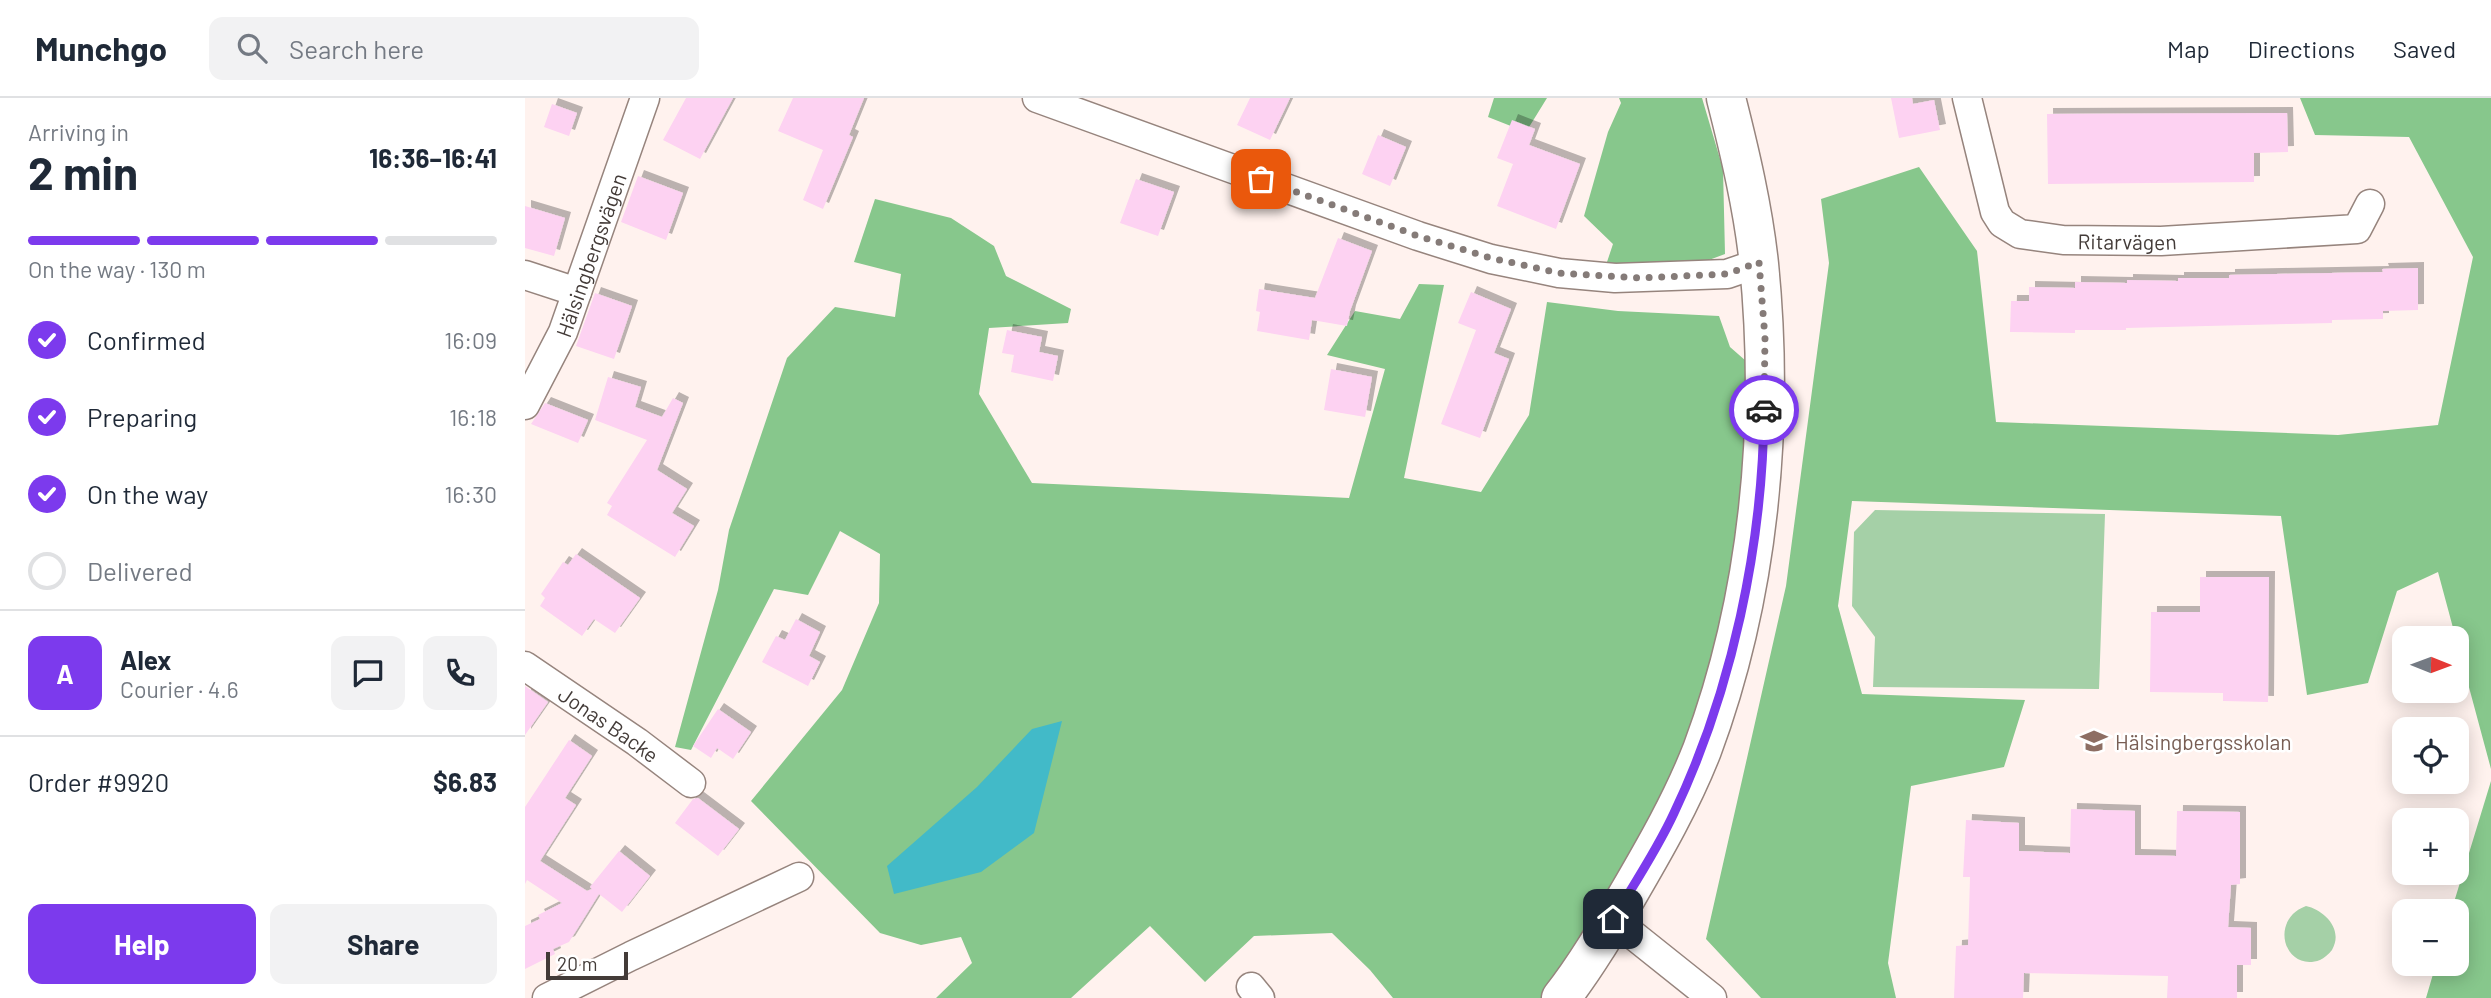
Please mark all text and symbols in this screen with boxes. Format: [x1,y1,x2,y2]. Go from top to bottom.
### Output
search box [209,17,699,80]
text: Munchgo [35,28,167,68]
icon: search [233,29,271,67]
text: Search here [289,33,424,64]
text: Map [2167,34,2210,63]
text: Directions [2248,34,2355,63]
text: Saved [2393,34,2456,63]
text: Arriving in [28,118,129,146]
text: 16:36–16:41 [369,142,497,173]
text: 2 min [28,144,138,199]
pin [1231,149,1291,209]
icon: bag [1242,160,1280,198]
street label: Hälsingbergsvägen [550,170,630,340]
street label: Ritarvägen [2077,228,2177,254]
text: On the way · 130 m [28,255,206,283]
icon: check [28,321,66,359]
text: Confirmed [87,324,206,355]
text: 16:09 [444,326,497,354]
courier [1729,375,1799,445]
icon: car [1745,391,1783,429]
icon: check [28,398,66,436]
text: Preparing [87,401,197,432]
text: 16:18 [449,403,497,431]
icon: check [28,475,66,513]
text: On the way [87,478,208,509]
text: 16:30 [444,480,497,508]
text: Delivered [87,555,193,586]
north arrow [2392,626,2469,704]
map controls [2392,626,2469,976]
button: chat [331,636,405,710]
button: phone [423,636,497,710]
text: Alex [120,644,171,675]
text: A [56,658,74,689]
text: Courier · 4.6 [120,675,239,703]
street label: Jonas Backe [554,680,664,767]
button: locate [2392,717,2469,794]
school or university icon: Hälsingbergsskolan [2079,726,2109,756]
place label: Hälsingbergsskolan [2115,729,2292,754]
text: Order #9920 [28,766,169,797]
text: $6.83 [433,766,497,797]
button: + [2392,808,2469,885]
pin [1583,889,1643,949]
button: − [2392,899,2469,976]
icon: home [1594,900,1632,938]
button: Help [28,904,256,984]
button: Share [270,904,497,984]
scale bar [546,949,628,981]
text: 20 m [557,952,597,975]

